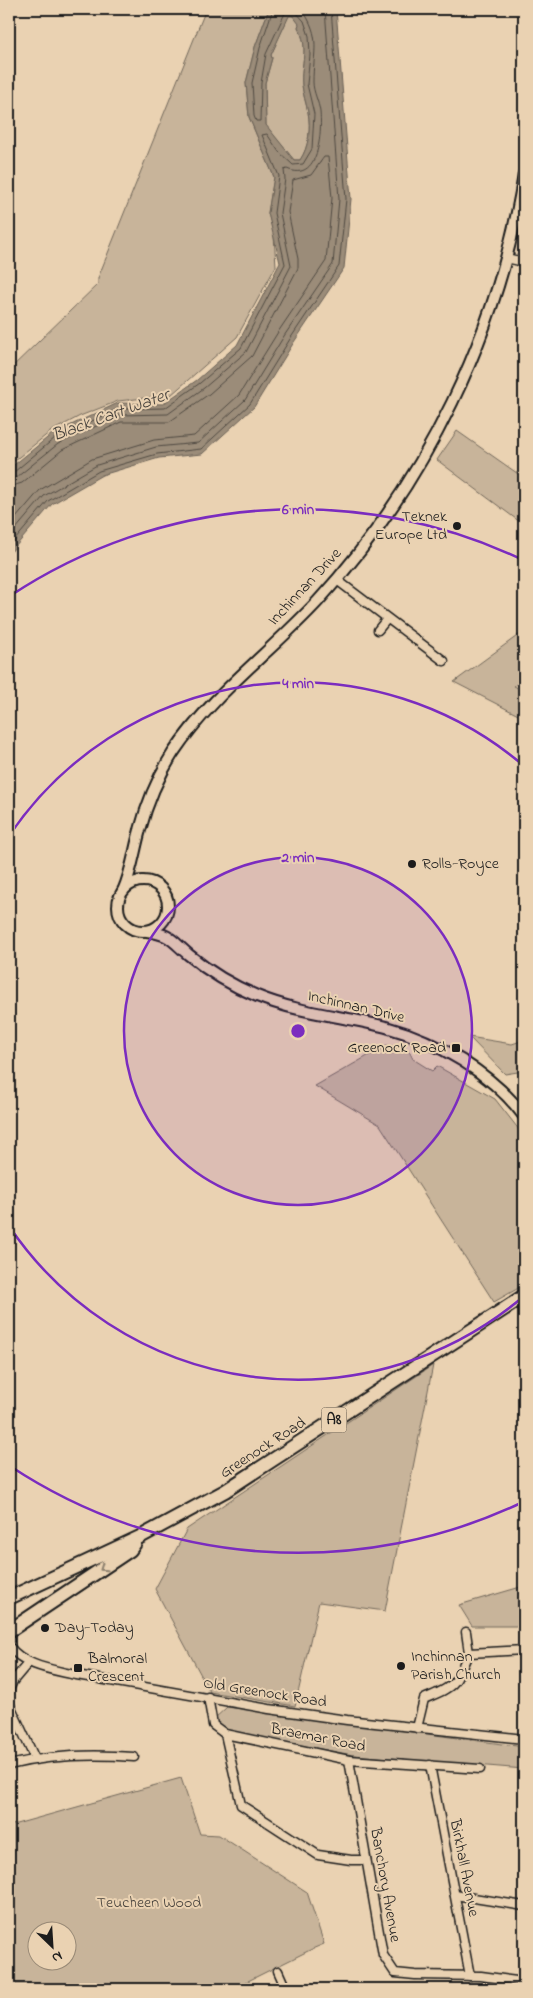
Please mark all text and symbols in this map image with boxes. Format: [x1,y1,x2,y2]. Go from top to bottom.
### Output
water label: Black Cart Water [49,382,176,449]
text: 6 min [281,499,315,521]
place label: Teknek Europe Ltd [375,505,448,547]
marker: Teknek Europe Ltd [451,520,463,532]
street label: Inchinnan Drive [262,542,348,631]
text: 4 min [281,673,314,695]
text: 2 min [281,847,315,869]
place label: Rolls-Royce [422,852,500,876]
marker: Rolls-Royce [406,858,418,870]
street label: Inchinnan Drive [305,984,408,1030]
centre of rings [289,1022,307,1040]
place label: Greenock Road [348,1036,446,1060]
marker: Greenock Road [450,1042,462,1054]
road number: A8 [322,1408,346,1432]
street label: Greenock Road [215,1411,311,1485]
one-way arrow [99,1562,109,1571]
place label: Day-Today [54,1616,134,1640]
marker: Day-Today [39,1622,51,1634]
place label: Inchinnan Parish Church [411,1645,501,1687]
place label: Balmoral Crescent [87,1647,147,1689]
marker: Inchinnan Parish Church [395,1660,407,1672]
marker: Balmoral Crescent [72,1662,84,1674]
street label: Old Greenock Road [202,1671,328,1715]
street label: Braemar Road [267,1717,368,1759]
street label: Birkhall Avenue [443,1816,485,1920]
street label: Banchory Avenue [363,1825,407,1945]
park label: Teucheen Wood [97,1891,201,1915]
north arrow [28,1920,78,1970]
text: N [48,1945,66,1968]

